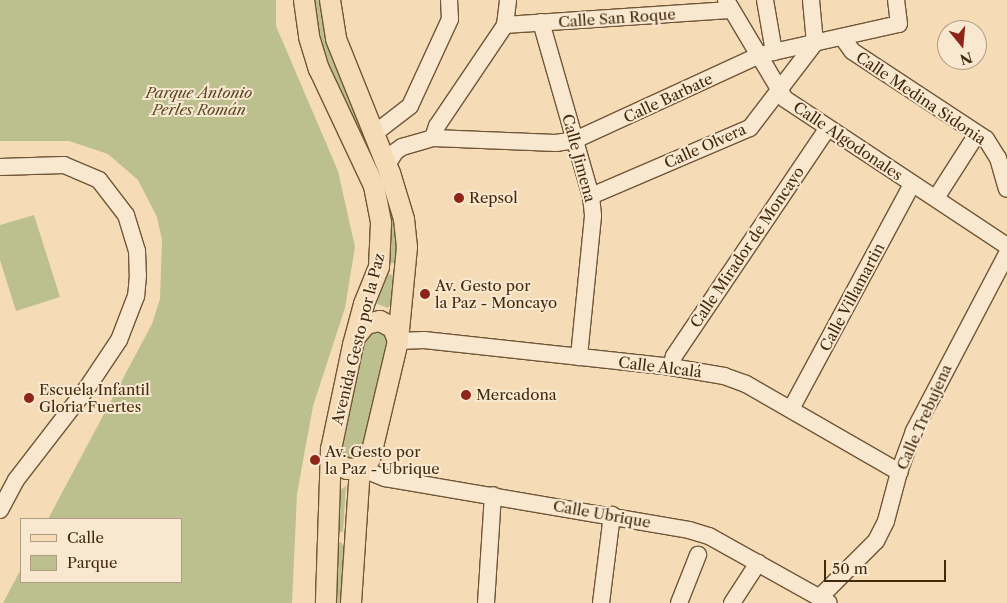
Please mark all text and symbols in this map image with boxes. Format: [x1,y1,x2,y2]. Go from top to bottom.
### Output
street label: Calle San Roque [558,5,676,31]
north arrow [937,20,987,70]
street label: Calle Medina Sidonia [853,48,989,148]
text: N [958,48,975,69]
street label: Calle Barbate [621,70,715,126]
park label: Parque Antonio Perles Román [146,83,252,118]
street label: Calle Algodonales [790,98,906,184]
street label: Calle Jimena [559,112,599,204]
street label: Calle Olvera [661,120,749,172]
street label: Calle Mirador de Moncayo [686,163,808,331]
place label: Repsol [469,189,518,207]
marker: Repsol [453,192,465,204]
street label: Calle Villamartin [816,240,888,354]
street label: Avenida Gesto por la Paz [328,251,388,427]
place label: Av. Gesto por la Paz - Moncayo [435,276,557,311]
marker: Av. Gesto por la Paz - Moncayo [419,288,431,300]
street label: Calle Alcalá [617,353,703,381]
street label: Calle Trebujena [893,361,955,473]
place label: Escuela Infantil Gloria Fuertes [39,380,150,415]
place label: Mercadona [476,386,557,404]
marker: Mercadona [460,389,472,401]
marker: Escuela Infantil Gloria Fuertes [23,392,35,404]
place label: Av. Gesto por la Paz - Ubrique [325,442,440,477]
marker: Av. Gesto por la Paz - Ubrique [309,454,321,466]
street label: Calle Ubrique [552,497,652,531]
legend [20,518,182,583]
text: Calle [67,528,104,547]
scale bar [827,550,950,582]
text: Parque [67,553,117,572]
text: 50 m [832,559,868,578]

